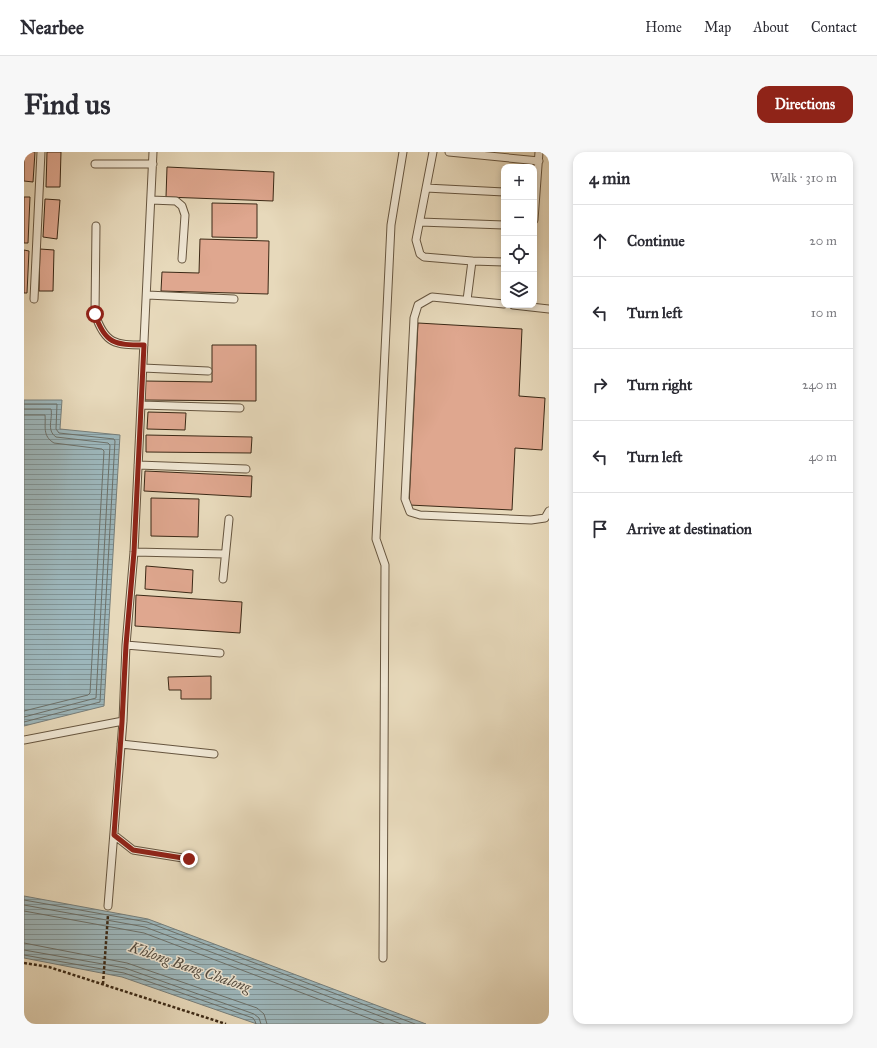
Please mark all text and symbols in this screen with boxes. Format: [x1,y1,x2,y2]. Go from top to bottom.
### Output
text: Nearbee [20,16,84,39]
text: Home [645,19,682,36]
text: Map [704,19,731,36]
text: About [753,19,789,36]
text: Contact [811,19,857,36]
button: Directions [757,86,853,123]
text: Find us [24,87,110,122]
map controls [501,164,537,308]
button: + [501,164,537,200]
text: 4 min [589,168,630,189]
text: Walk · 310 m [770,170,837,186]
button: − [501,200,537,236]
icon: ahead [589,230,611,252]
text: Continue [627,232,685,250]
text: 20 m [809,233,837,249]
button: locate [501,236,537,272]
button: layers [501,272,537,308]
icon: left [589,302,611,324]
text: Turn left [627,304,683,322]
route start [86,305,104,323]
text: 10 m [811,305,837,321]
icon: right [589,374,611,396]
text: Turn right [627,376,692,394]
text: 240 m [802,377,837,393]
icon: left [589,446,611,468]
text: Turn left [627,448,683,466]
text: 40 m [808,449,837,465]
icon: arrive [589,518,611,540]
text: Arrive at destination [627,520,752,538]
route end [180,850,198,868]
water label: Khlong Bang Chalong [126,937,254,997]

